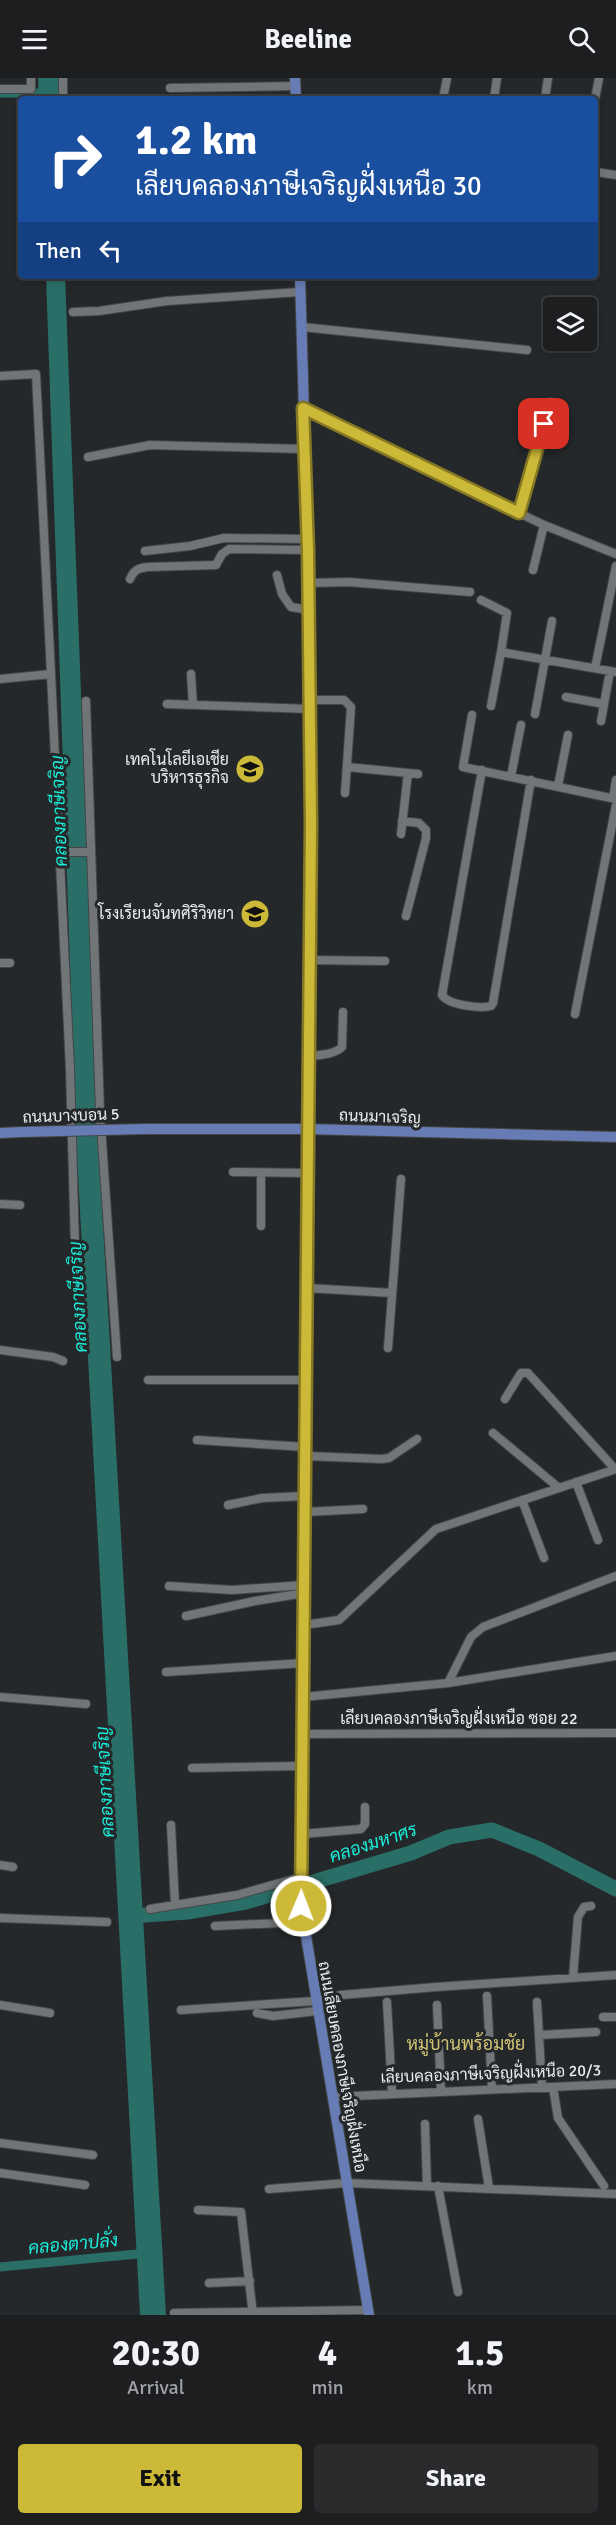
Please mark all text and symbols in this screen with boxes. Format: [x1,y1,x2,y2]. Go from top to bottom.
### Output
icon: menu [18,23,51,56]
text: Beeline [264,23,352,56]
icon: search [565,23,598,56]
text: 1.2 km [135,115,258,166]
icon: right [36,120,114,198]
text: เลียบคลองภาษีเจริญฝั่งเหนือ 30 [135,170,482,203]
icon: left [94,234,127,267]
text: Then [36,237,82,264]
map controls [543,297,597,351]
button: layers [543,297,597,351]
pin [518,398,569,449]
icon: arrive [527,407,560,440]
place label: เทคโนโลยีเอเชีย บริหารธุรกิจ [125,748,229,789]
school or university icon: เทคโนโลยีเอเชีย บริหารธุรกิจ [234,753,266,785]
water label: คลองภาษีเจริญ [44,755,72,867]
school or university icon: โรงเรียนจันทศิริวิทยา [239,898,271,930]
place label: โรงเรียนจันทศิริวิทยา [97,902,234,924]
street label: ถนนบางบอน 5 [22,1104,120,1128]
street label: ถนนมาเจริญ [339,1106,421,1128]
water label: คลองภาษีเจริญ [62,1241,92,1353]
street label: เลียบคลองภาษีเจริญฝั่งเหนือ ซอย 22 [340,1705,578,1729]
water label: คลองภาษีเจริญ [89,1726,119,1838]
water label: คลองมหาศร [326,1818,421,1867]
position arrow [269,1874,333,1938]
street label: ถนนเลียบคลองภาษีเจริญฝั่งเหนือ [314,1959,375,2174]
district label: หมู่บ้านพร้อมชัย [407,2032,525,2057]
street label: เลียบคลองภาษีเจริญฝั่งเหนือ 20/3 [380,2056,602,2088]
water label: คลองตาปลั่ง [27,2225,119,2259]
text: 20:30 [112,2331,200,2376]
text: 4 [318,2331,337,2376]
text: 1.5 [455,2331,504,2376]
text: Arrival [127,2375,185,2400]
text: min [311,2375,344,2400]
text: km [467,2375,493,2400]
button: Exit [18,2444,302,2513]
button: Share [314,2444,598,2513]

